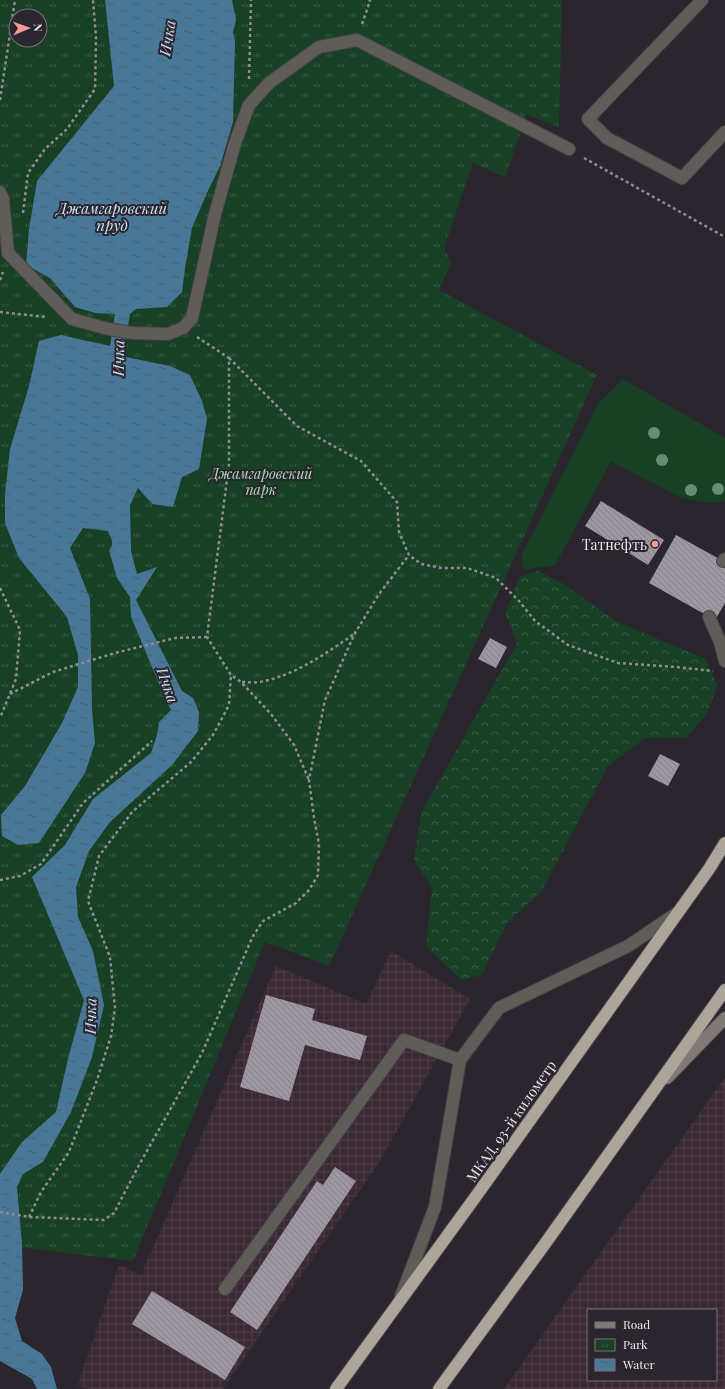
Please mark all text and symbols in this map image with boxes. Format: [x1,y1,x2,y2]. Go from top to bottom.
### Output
north arrow [8,8,48,48]
water label: Ичка [154,18,180,58]
text: N [31,23,46,32]
water label: Джамгаровский пруд [54,198,167,235]
water label: Ичка [108,340,128,377]
park label: Джамгаровский парк [207,464,313,499]
place label: Татнефть [582,535,647,554]
marker: Татнефть [650,539,660,549]
water label: Ичка [152,664,184,706]
water label: Ичка [80,998,100,1035]
street label: МКАД, 93-й километр [462,1056,560,1186]
legend [587,1309,717,1381]
text: Road [623,1316,650,1332]
text: Park [623,1336,648,1352]
text: Water [622,1356,656,1372]

